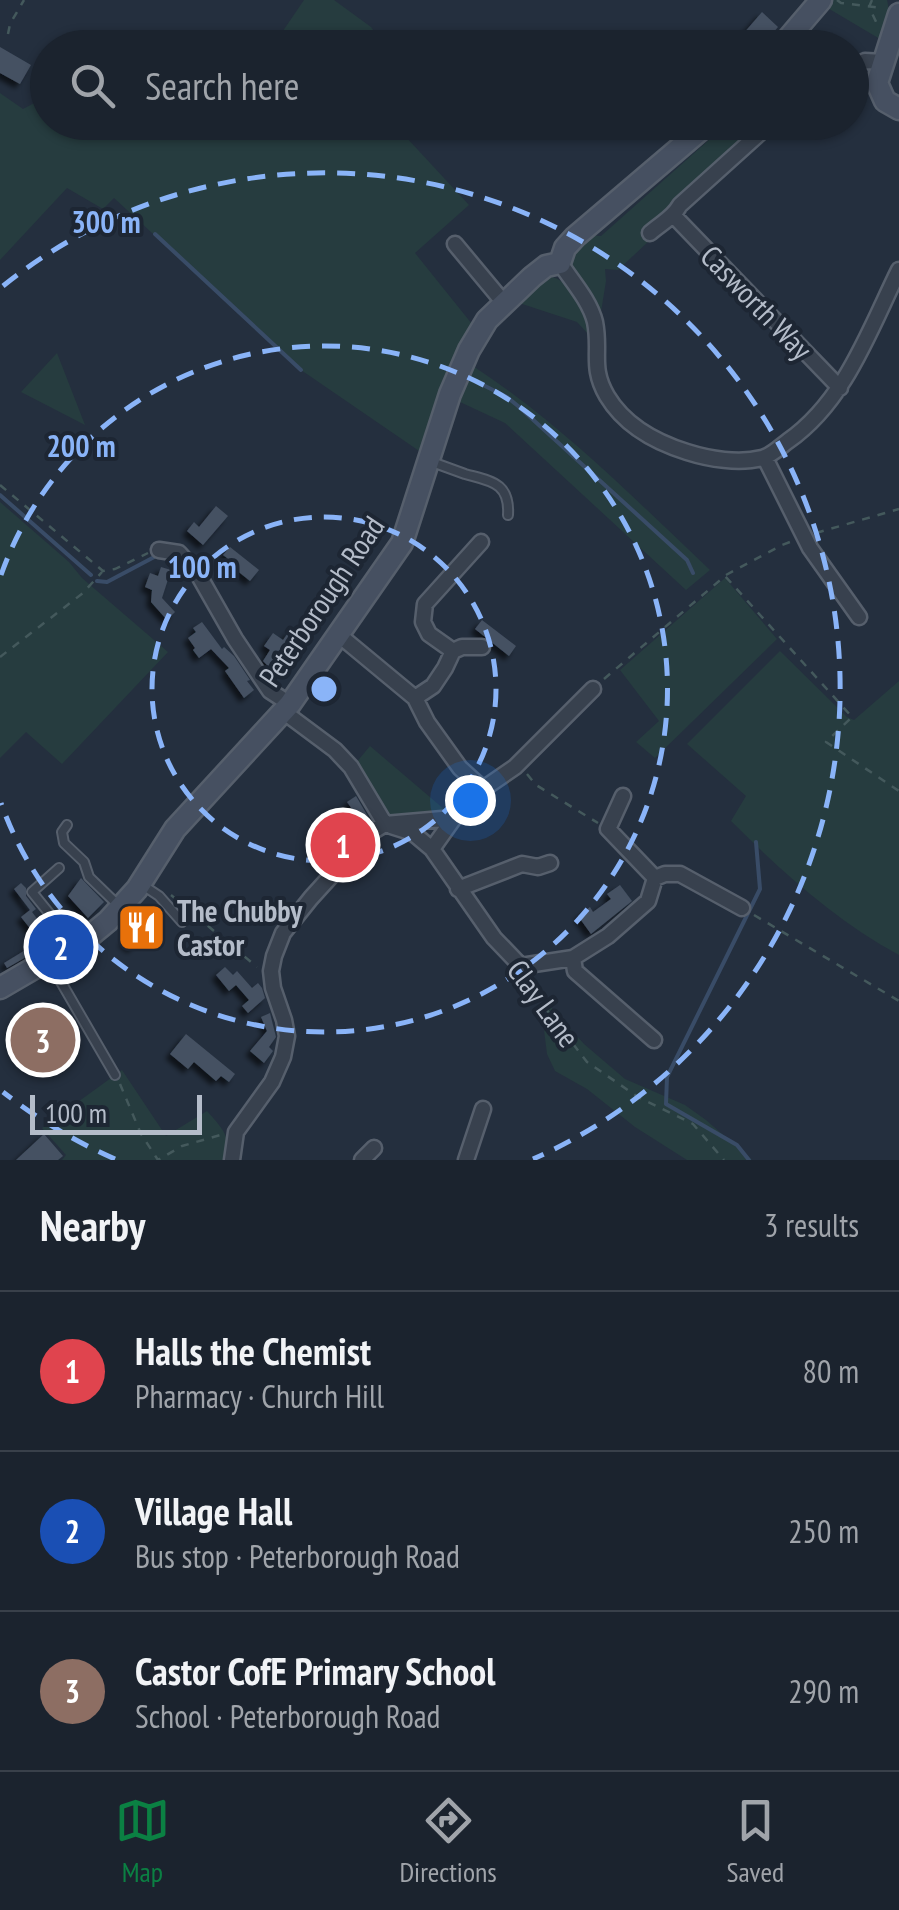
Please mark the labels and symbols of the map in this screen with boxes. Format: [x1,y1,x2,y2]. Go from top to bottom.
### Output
text: 300 m [71,202,141,241]
street label: Casworth Way [693,236,822,368]
text: 200 m [46,426,116,465]
street label: Peterborough Road [250,508,392,694]
text: 100 m [167,547,237,586]
centre of rings [306,671,342,707]
your location [445,775,496,826]
pin: 1 [310,808,376,882]
place label: The Chubby Castor [177,891,303,964]
restaurant icon: The Chubby Castor [116,901,168,953]
pin: 2 [28,910,94,984]
street label: Clay Lane [499,951,589,1055]
pin: 3 [10,1002,76,1078]
scale bar [30,1090,202,1134]

